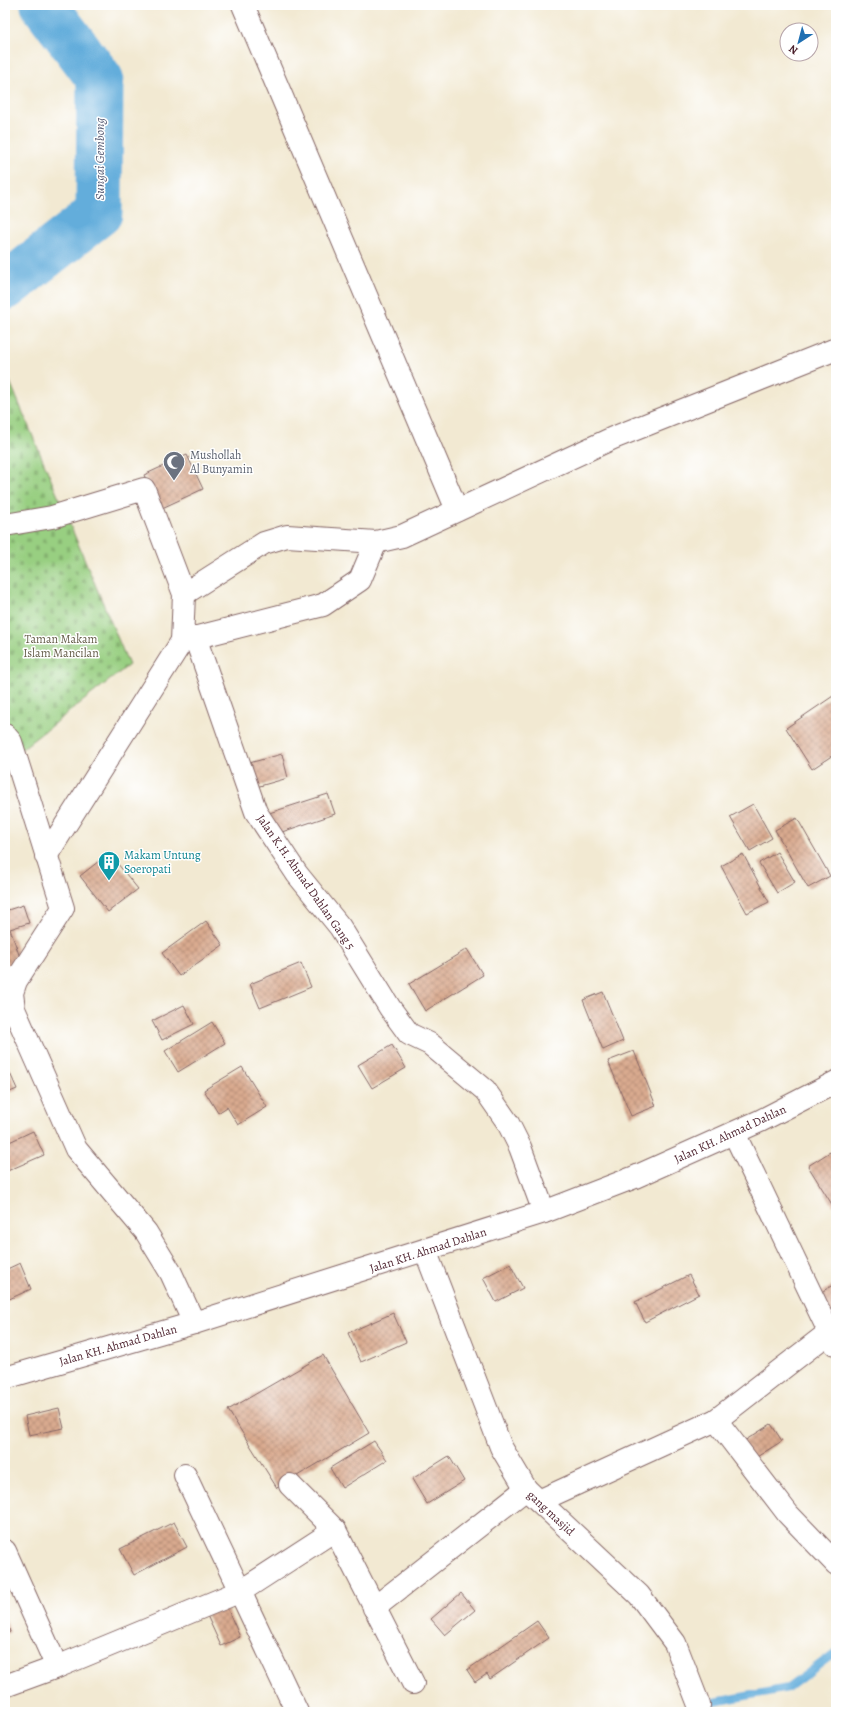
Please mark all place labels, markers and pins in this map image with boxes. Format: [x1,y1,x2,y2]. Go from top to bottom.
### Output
place label: Mushollah Al Bunyamin [189,447,253,477]
mosque icon: Mushollah Al Bunyamin [161,449,187,482]
place label: Makam Untung Soeropati [124,847,201,877]
building icon: Makam Untung Soeropati [96,849,122,882]

